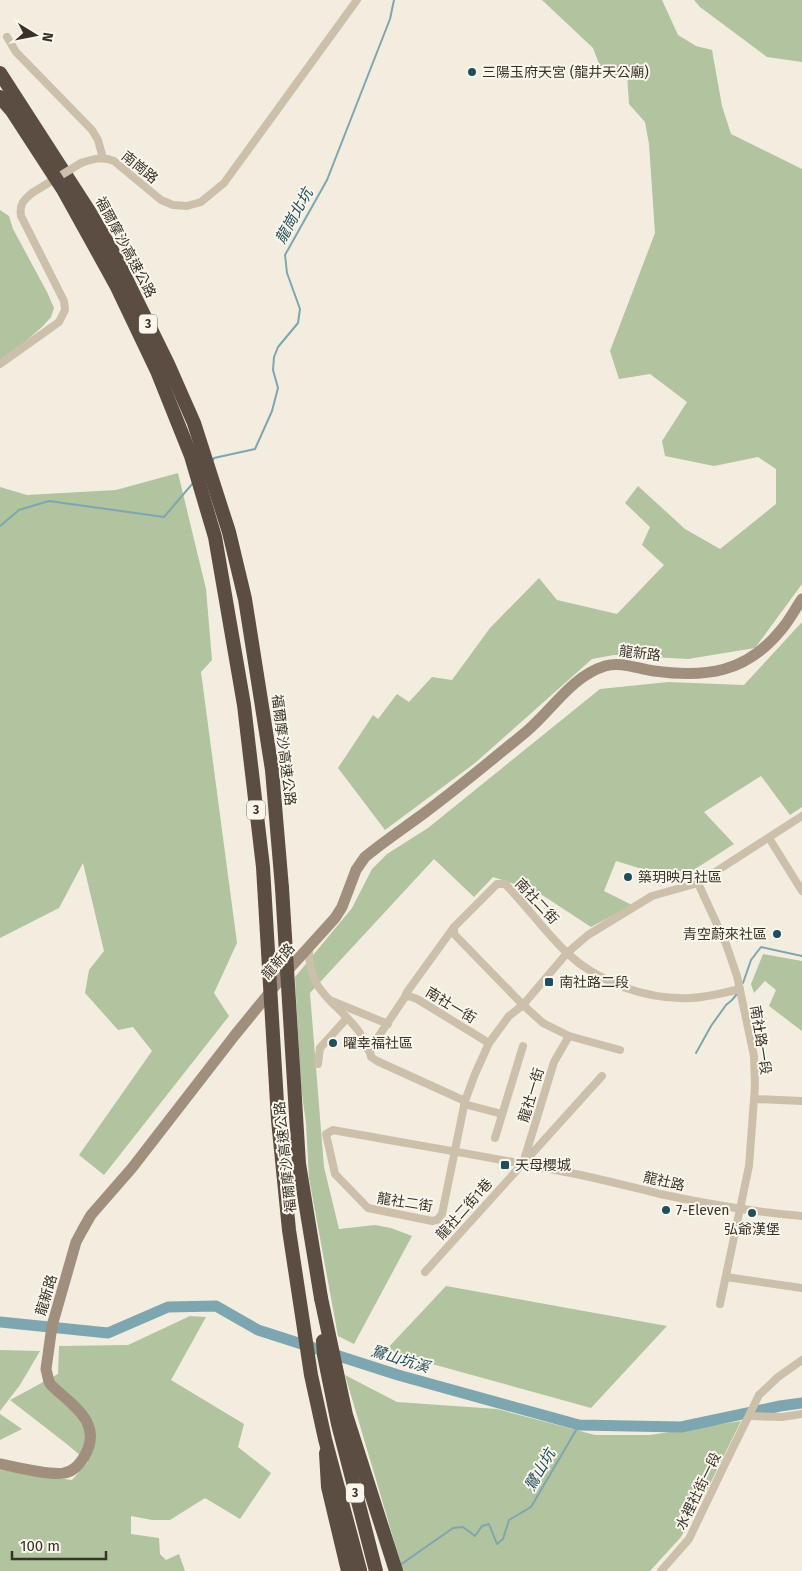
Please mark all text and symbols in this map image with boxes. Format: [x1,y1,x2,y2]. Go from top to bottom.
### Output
north arrow [10,10,60,60]
text: N [38,31,56,43]
place label: 三陽玉府天宮 (龍井天公廟) [482,64,649,81]
marker: 三陽玉府天宮 (龍井天公廟) [466,66,478,78]
street label: 南崗路 [118,148,161,187]
water label: 龍崗北坑 [272,184,317,247]
street label: 福爾摩沙高速公路 [92,194,159,301]
road number: 3 [139,314,157,334]
street label: 龍新路 [618,643,662,664]
street label: 福爾摩沙高速公路 [268,693,299,807]
road number: 3 [247,800,265,820]
place label: 築玥映月社區 [638,869,722,886]
marker: 築玥映月社區 [622,871,634,883]
street label: 南社二街 [511,875,562,928]
place label: 青空蔚來社區 [683,926,767,943]
marker: 青空蔚來社區 [771,928,783,940]
street label: 龍新路 [258,940,299,983]
place label: 南社路二段 [559,974,629,991]
marker: 南社路二段 [543,976,555,988]
street label: 南社一街 [422,984,479,1027]
street label: 南社路一段 [747,1004,774,1076]
place label: 曜幸福社區 [343,1035,413,1052]
marker: 曜幸福社區 [327,1037,339,1049]
street label: 龍社一街 [515,1066,548,1124]
street label: 福爾摩沙高速公路 [271,1100,300,1214]
place label: 天母櫻城 [515,1157,571,1174]
marker: 天母櫻城 [499,1159,511,1171]
street label: 龍社路 [642,1168,686,1194]
street label: 龍社二街1巷 [433,1175,496,1243]
street label: 龍社二街 [376,1190,434,1215]
place label: 7-Eleven [676,1202,730,1219]
marker: 7-Eleven [660,1204,672,1216]
marker: 弘爺漢堡 [746,1207,758,1219]
place label: 弘爺漢堡 [724,1221,780,1238]
street label: 龍新路 [32,1273,61,1318]
water label: 鷺山坑溪 [369,1342,433,1377]
water label: 鷺山坑 [521,1444,560,1494]
street label: 水裡社街一段 [672,1450,725,1533]
road number: 3 [346,1484,364,1502]
scale bar [12,1528,106,1560]
text: 100 m [20,1537,60,1555]

